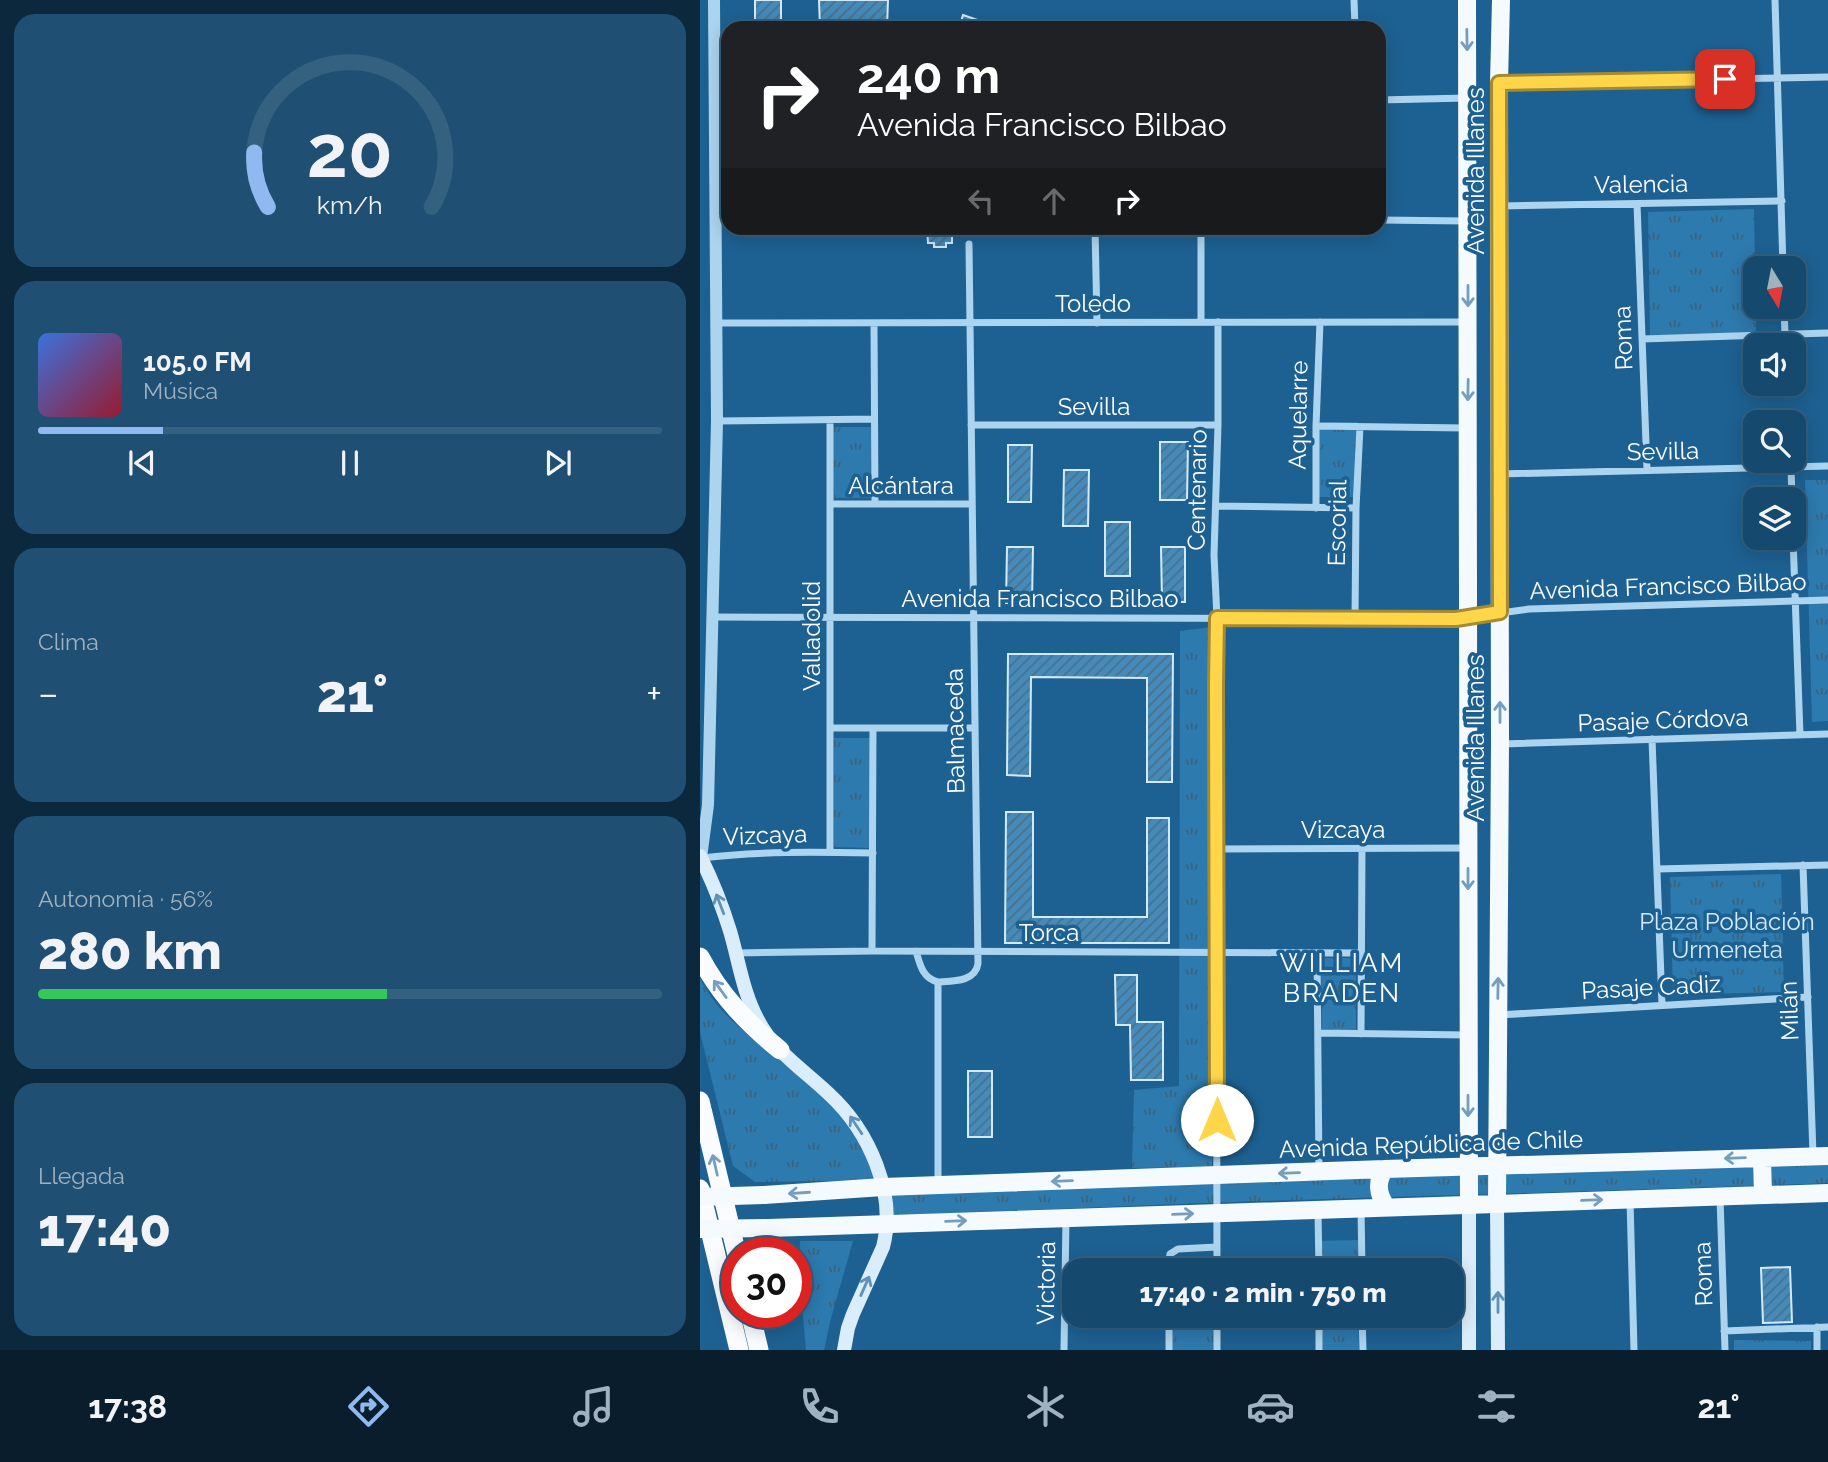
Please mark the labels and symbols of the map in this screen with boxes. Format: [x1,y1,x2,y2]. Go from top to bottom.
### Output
one-way arrow [1460,28,1474,51]
pin [1695,49,1755,109]
street label: Avenida Illanes [1461,88,1490,255]
street label: Valencia [1594,169,1688,199]
north arrow [1743,256,1806,318]
one-way arrow [1461,284,1475,307]
street label: Toledo [1055,289,1131,318]
street label: Roma [1607,305,1639,371]
street label: Aquelarre [1283,360,1313,470]
one-way arrow [1461,378,1474,401]
street label: Sevilla [1058,392,1130,421]
street label: Centenario [1181,429,1213,551]
street label: Sevilla [1627,436,1699,466]
street label: Alcántara [848,471,954,500]
street label: Escorial [1322,479,1352,567]
street label: Avenida Francisco Bilbao [1529,567,1807,605]
street label: Valladolid [797,581,826,691]
street label: Avenida Francisco Bilbao [901,584,1179,613]
street label: Avenida Illanes [1461,655,1490,822]
street label: Balmaceda [939,668,971,794]
one-way arrow [1493,701,1507,724]
street label: Pasaje Córdova [1577,703,1749,737]
street label: Vizcaya [1301,815,1385,844]
street label: Vizcaya [722,819,808,851]
one-way arrow [1461,867,1475,890]
one-way arrow [713,893,726,915]
park label: Plaza Población Urmeneta [1639,907,1815,964]
street label: Torca [1019,918,1079,947]
district label: WILLIAM BRADEN [1280,948,1404,1008]
street label: Pasaje Cadiz [1581,969,1721,1005]
one-way arrow [1491,977,1504,1000]
one-way arrow [713,980,727,999]
street label: Milán [1773,981,1805,1041]
position arrow [1180,1083,1254,1157]
one-way arrow [1462,1095,1475,1118]
one-way arrow [848,1116,862,1136]
street label: Avenida República de Chile [1279,1124,1583,1164]
one-way arrow [1724,1152,1747,1165]
one-way arrow [708,1154,721,1177]
one-way arrow [1278,1166,1301,1179]
one-way arrow [1050,1175,1073,1188]
one-way arrow [788,1187,811,1200]
one-way arrow [1580,1194,1603,1207]
one-way arrow [1171,1207,1194,1220]
one-way arrow [944,1214,967,1228]
speed limit sign: 30 [721,1237,812,1328]
street label: Victoria [1031,1241,1061,1325]
street label: Roma [1687,1241,1719,1307]
one-way arrow [859,1276,872,1297]
one-way arrow [1491,1291,1505,1314]

